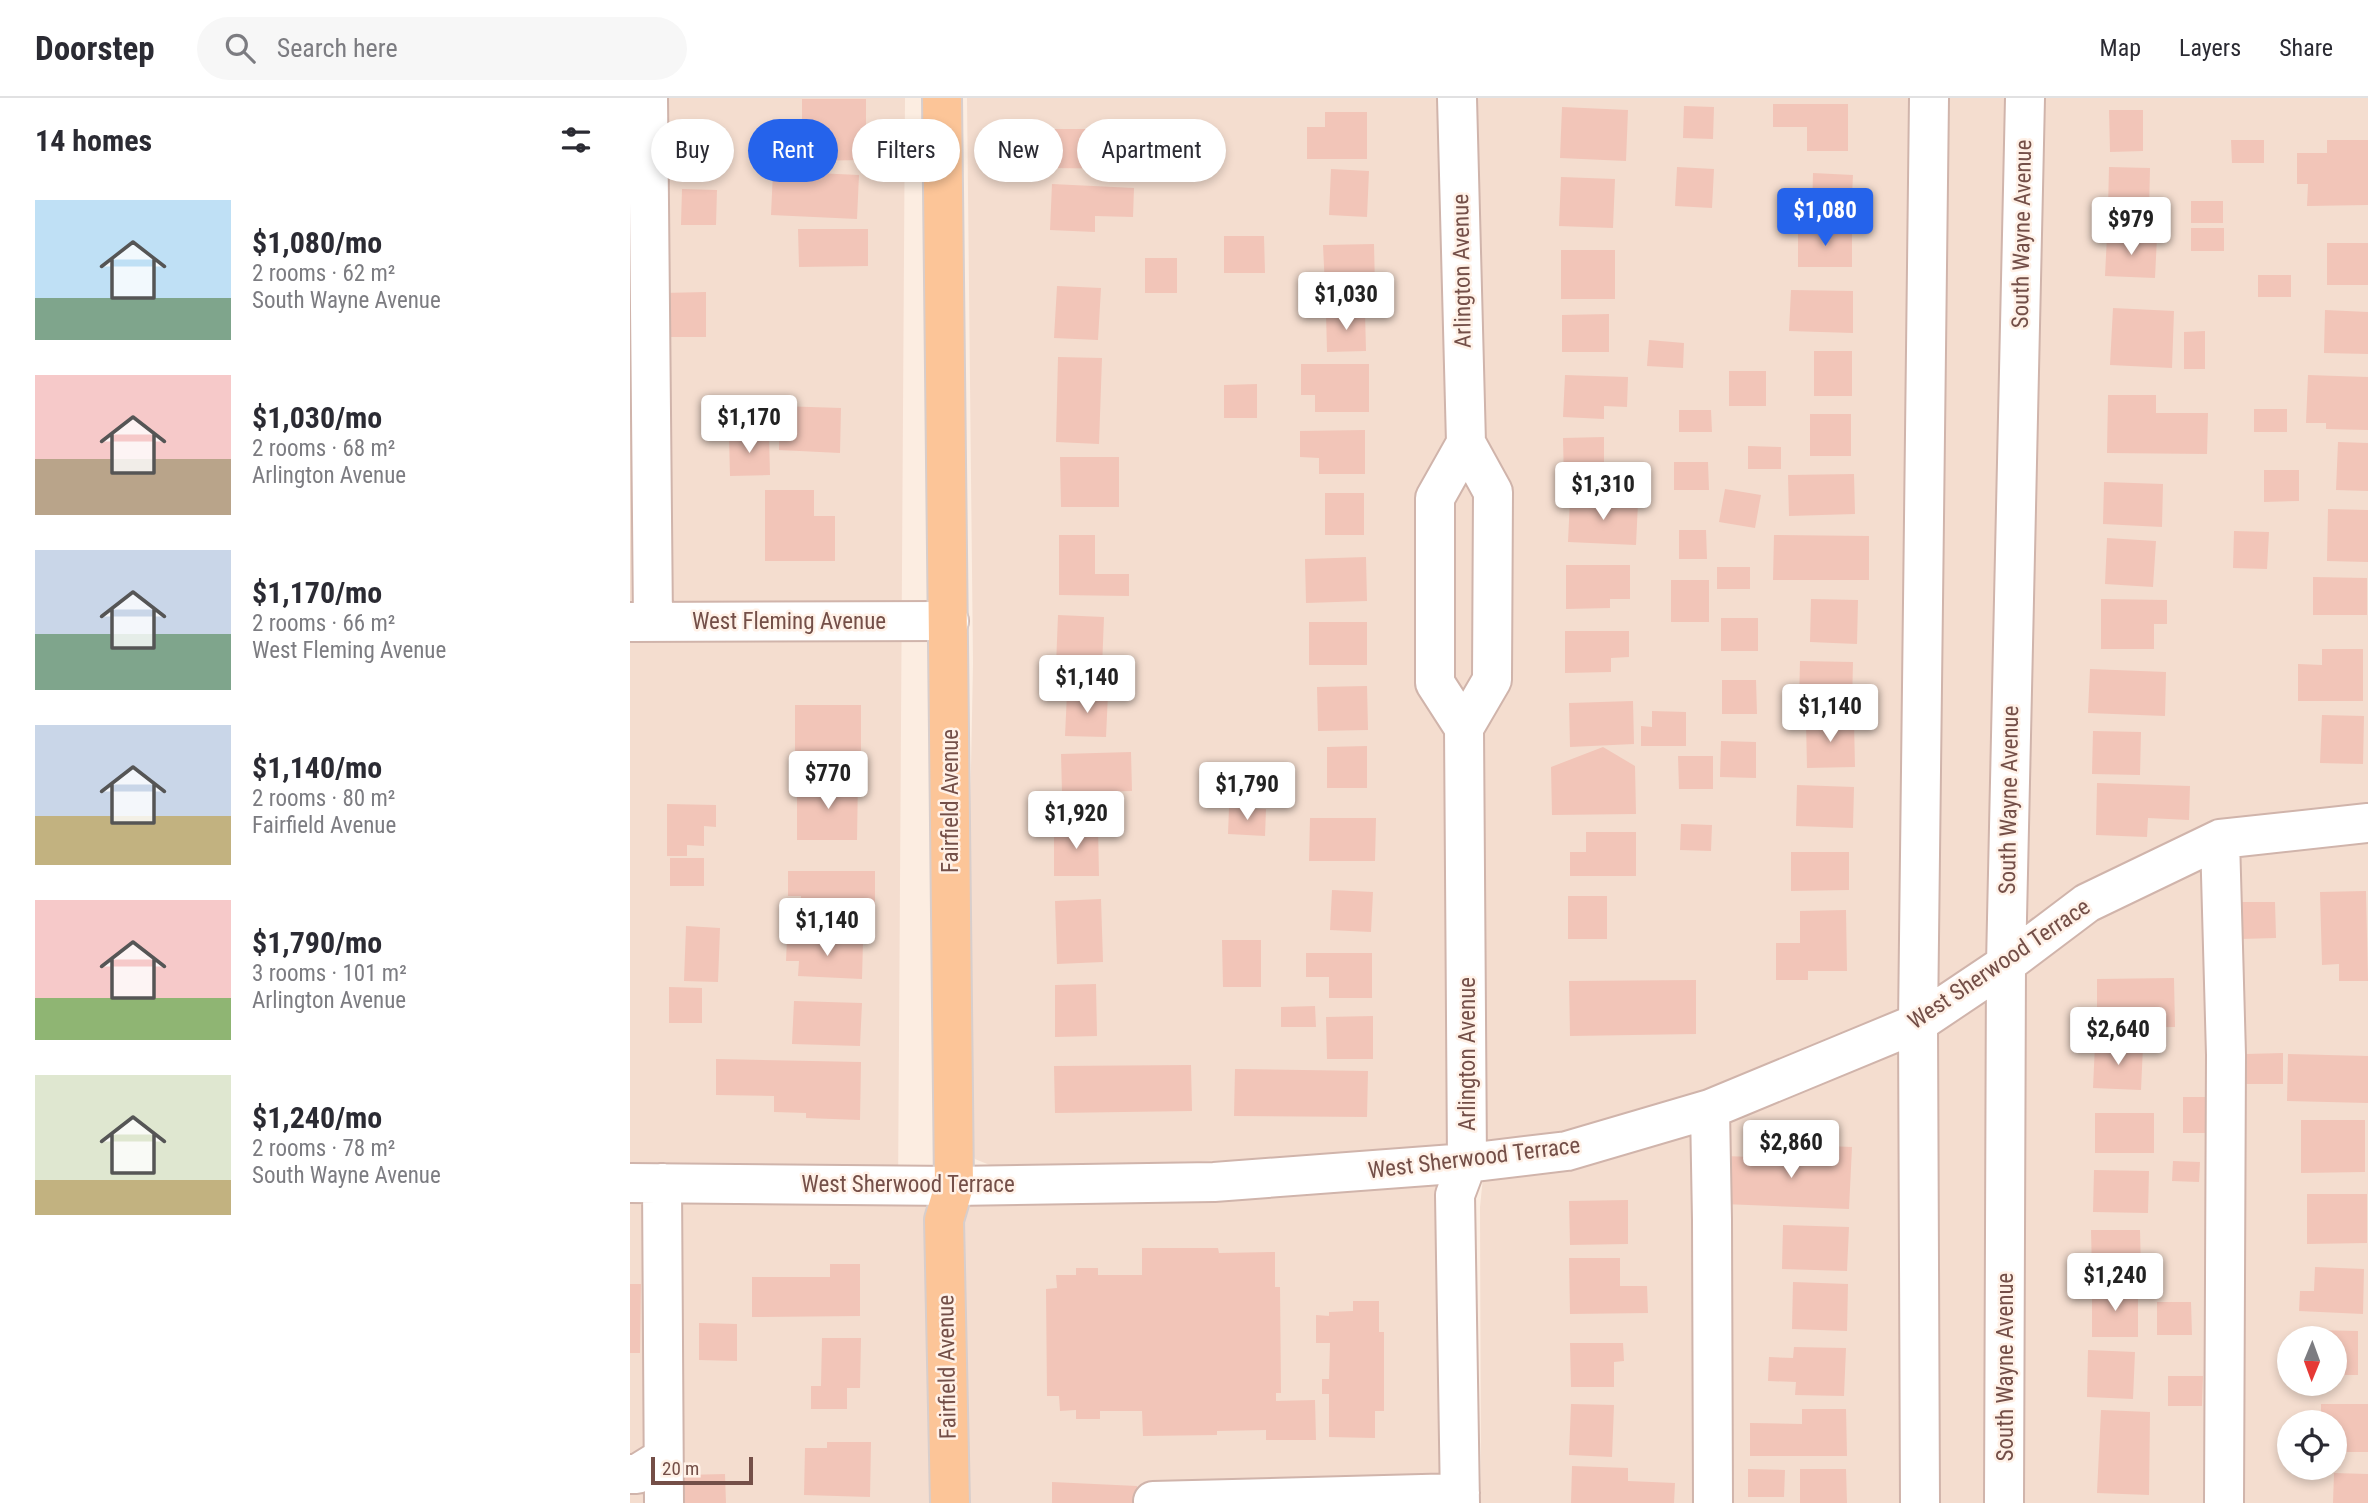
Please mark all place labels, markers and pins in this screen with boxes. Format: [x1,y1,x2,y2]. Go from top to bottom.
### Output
pin: $1,080 [1768,188,1882,248]
pin: $979 [2090,198,2172,257]
pin: $1,030 [1289,272,1403,332]
pin: $1,170 [692,396,806,455]
pin: $1,310 [1546,462,1660,522]
pin: $1,140 [1030,656,1144,715]
pin: $1,140 [1773,684,1887,744]
pin: $770 [787,752,869,811]
pin: $1,790 [1190,762,1304,822]
pin: $1,920 [1019,792,1133,851]
pin: $1,140 [770,898,884,958]
pin: $2,640 [2061,1007,2175,1067]
pin: $2,860 [1734,1121,1848,1180]
pin: $1,240 [2058,1254,2172,1313]

